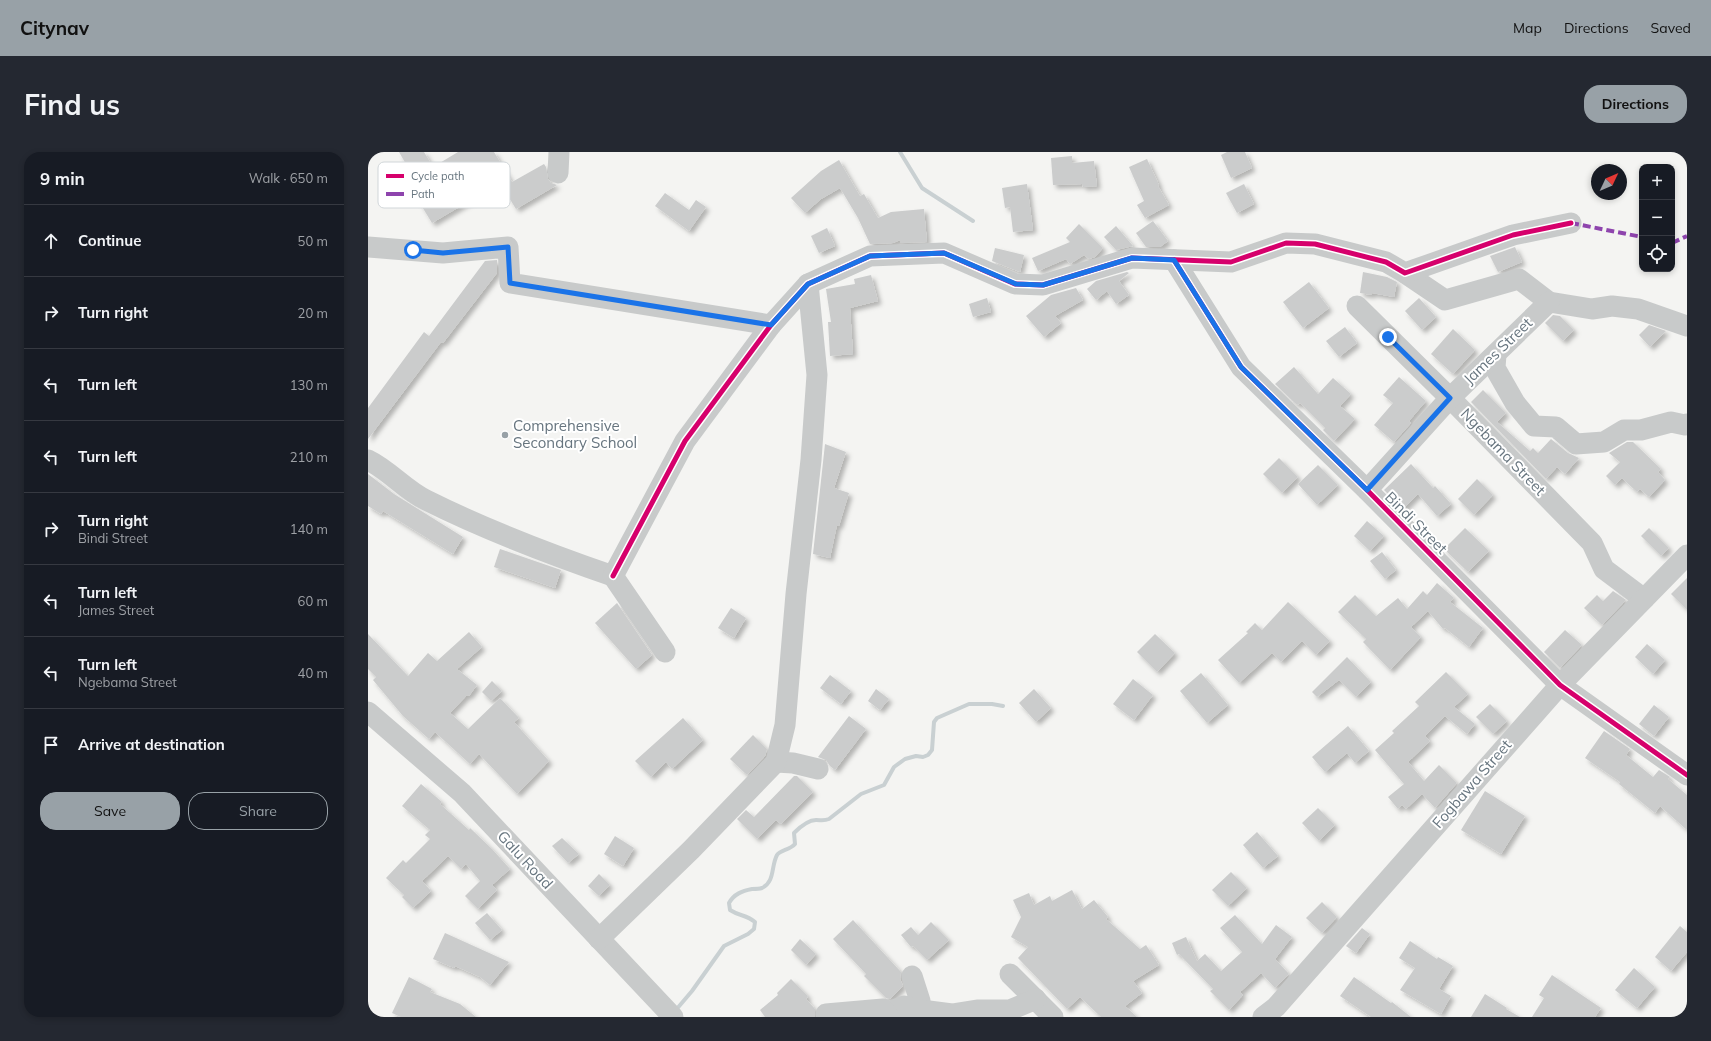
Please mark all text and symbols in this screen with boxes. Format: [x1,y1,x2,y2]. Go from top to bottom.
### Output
text: Citynav [20,16,89,40]
text: Map [1513,19,1542,37]
text: Directions [1564,19,1629,37]
text: Saved [1651,19,1691,37]
button: Directions [1584,85,1687,123]
text: Find us [24,87,120,122]
legend [378,162,510,208]
north arrow [1591,164,1627,200]
map controls [1639,164,1675,272]
button: + [1639,164,1675,200]
text: 9 min [40,168,85,189]
text: Cycle path [411,169,464,183]
text: Walk · 650 m [249,170,328,186]
text: Path [411,187,435,201]
button: − [1639,200,1675,236]
icon: ahead [40,230,62,252]
text: Continue [78,231,141,250]
text: 50 m [298,233,328,249]
button: locate [1639,236,1675,272]
route start [404,241,422,259]
icon: right [40,302,62,324]
text: Turn right [78,303,148,322]
text: 20 m [298,305,328,321]
street label: James Street [1459,313,1536,388]
route end [1379,328,1397,346]
icon: left [40,374,62,396]
text: Turn left [78,375,137,394]
text: 130 m [290,377,328,393]
street label: Ngebama Street [1457,404,1550,499]
place label: Comprehensive Secondary School [513,416,637,452]
marker: Comprehensive Secondary School [500,430,510,440]
icon: left [40,446,62,468]
text: Turn left [78,447,137,466]
text: 210 m [290,449,328,465]
street label: Bindi Street [1381,487,1452,558]
text: Turn right [78,511,148,530]
icon: right [40,518,62,540]
text: 140 m [290,521,328,537]
text: Bindi Street [78,530,148,546]
text: Turn left [78,583,137,602]
icon: left [40,590,62,612]
text: 60 m [298,593,328,609]
text: James Street [78,602,154,618]
text: Turn left [78,655,137,674]
icon: left [40,662,62,684]
text: 40 m [298,665,328,681]
text: Ngebama Street [78,674,177,690]
icon: arrive [40,734,62,756]
text: Arrive at destination [78,735,225,754]
street label: Fogbawa Street [1428,736,1515,832]
button: Save [40,792,180,830]
button: Share [188,792,328,830]
street label: Galu Road [494,827,557,893]

